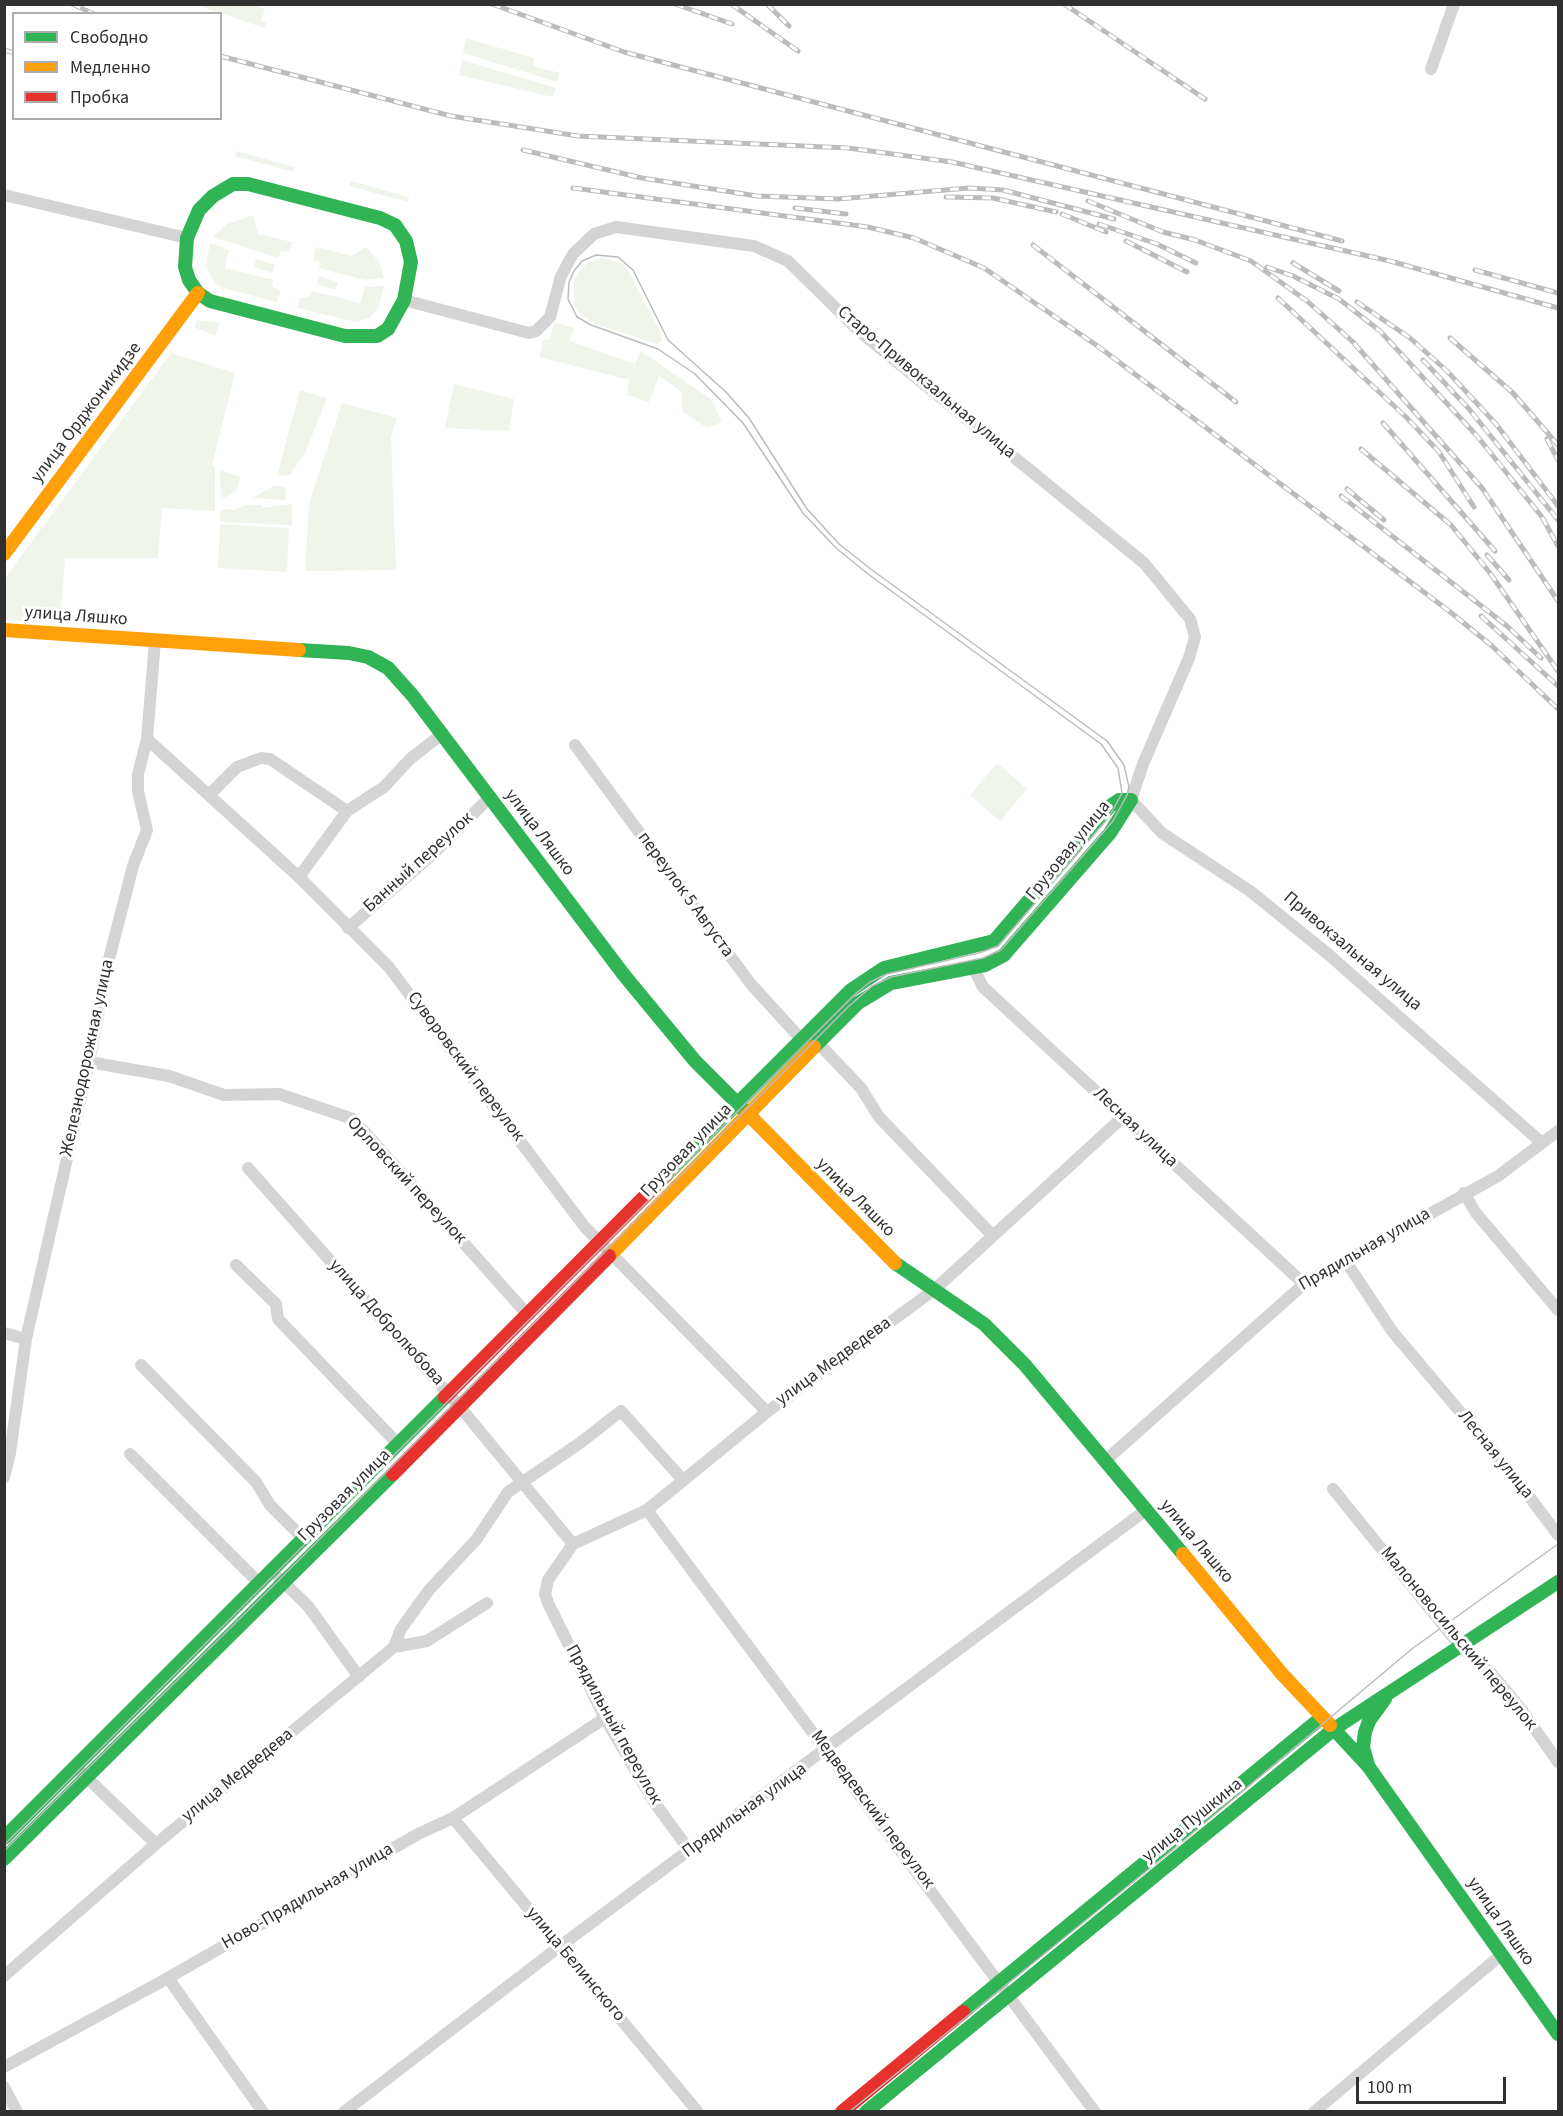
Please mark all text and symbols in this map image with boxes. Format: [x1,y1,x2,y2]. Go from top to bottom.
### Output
legend [12,12,222,120]
text: Свободно [70,25,148,50]
text: Медленно [70,55,150,80]
text: Пробка [70,85,129,110]
street label: Старо-Привокзальная улица [832,302,1020,464]
street label: улица Орджоникидзе [27,338,147,488]
street label: улица Ляшко [24,603,128,631]
street label: улица Ляшко [499,785,579,881]
street label: Грузовая улица [1022,797,1116,905]
street label: Банный переулок [360,808,478,918]
street label: переулок 5 Августа [632,828,738,962]
street label: Привокзальная улица [1278,888,1426,1016]
street label: Железнодорожная улица [57,957,119,1159]
street label: Суворовский переулок [402,988,528,1146]
street label: Лесная улица [1088,1083,1182,1173]
street label: Грузовая улица [637,1100,737,1202]
street label: Орловский переулок [342,1113,470,1249]
street label: улица Ляшко [811,1154,899,1242]
street label: Прядильная улица [1295,1204,1435,1296]
street label: улица Добролюбова [324,1255,448,1391]
street label: улица Медведева [772,1313,896,1411]
street label: Лесная улица [1453,1406,1537,1504]
street label: Грузовая улица [294,1445,396,1547]
street label: улица Ляшко [1155,1496,1237,1588]
street label: Малоновосильский переулок [1375,1543,1541,1735]
street label: Прядильный переулок [560,1641,666,1809]
street label: улица Медведева [178,1724,298,1828]
street label: Медведевский переулок [805,1727,939,1893]
street label: Прядильная улица [679,1759,811,1863]
street label: улица Пушкина [1139,1774,1247,1868]
street label: Ново-Прядильная улица [218,1839,398,1955]
street label: улица Ляшко [1462,1874,1538,1970]
street label: улица Белинского [521,1903,629,2027]
scale bar [1359,2065,1509,2103]
text: 100 m [1367,2075,1412,2100]

